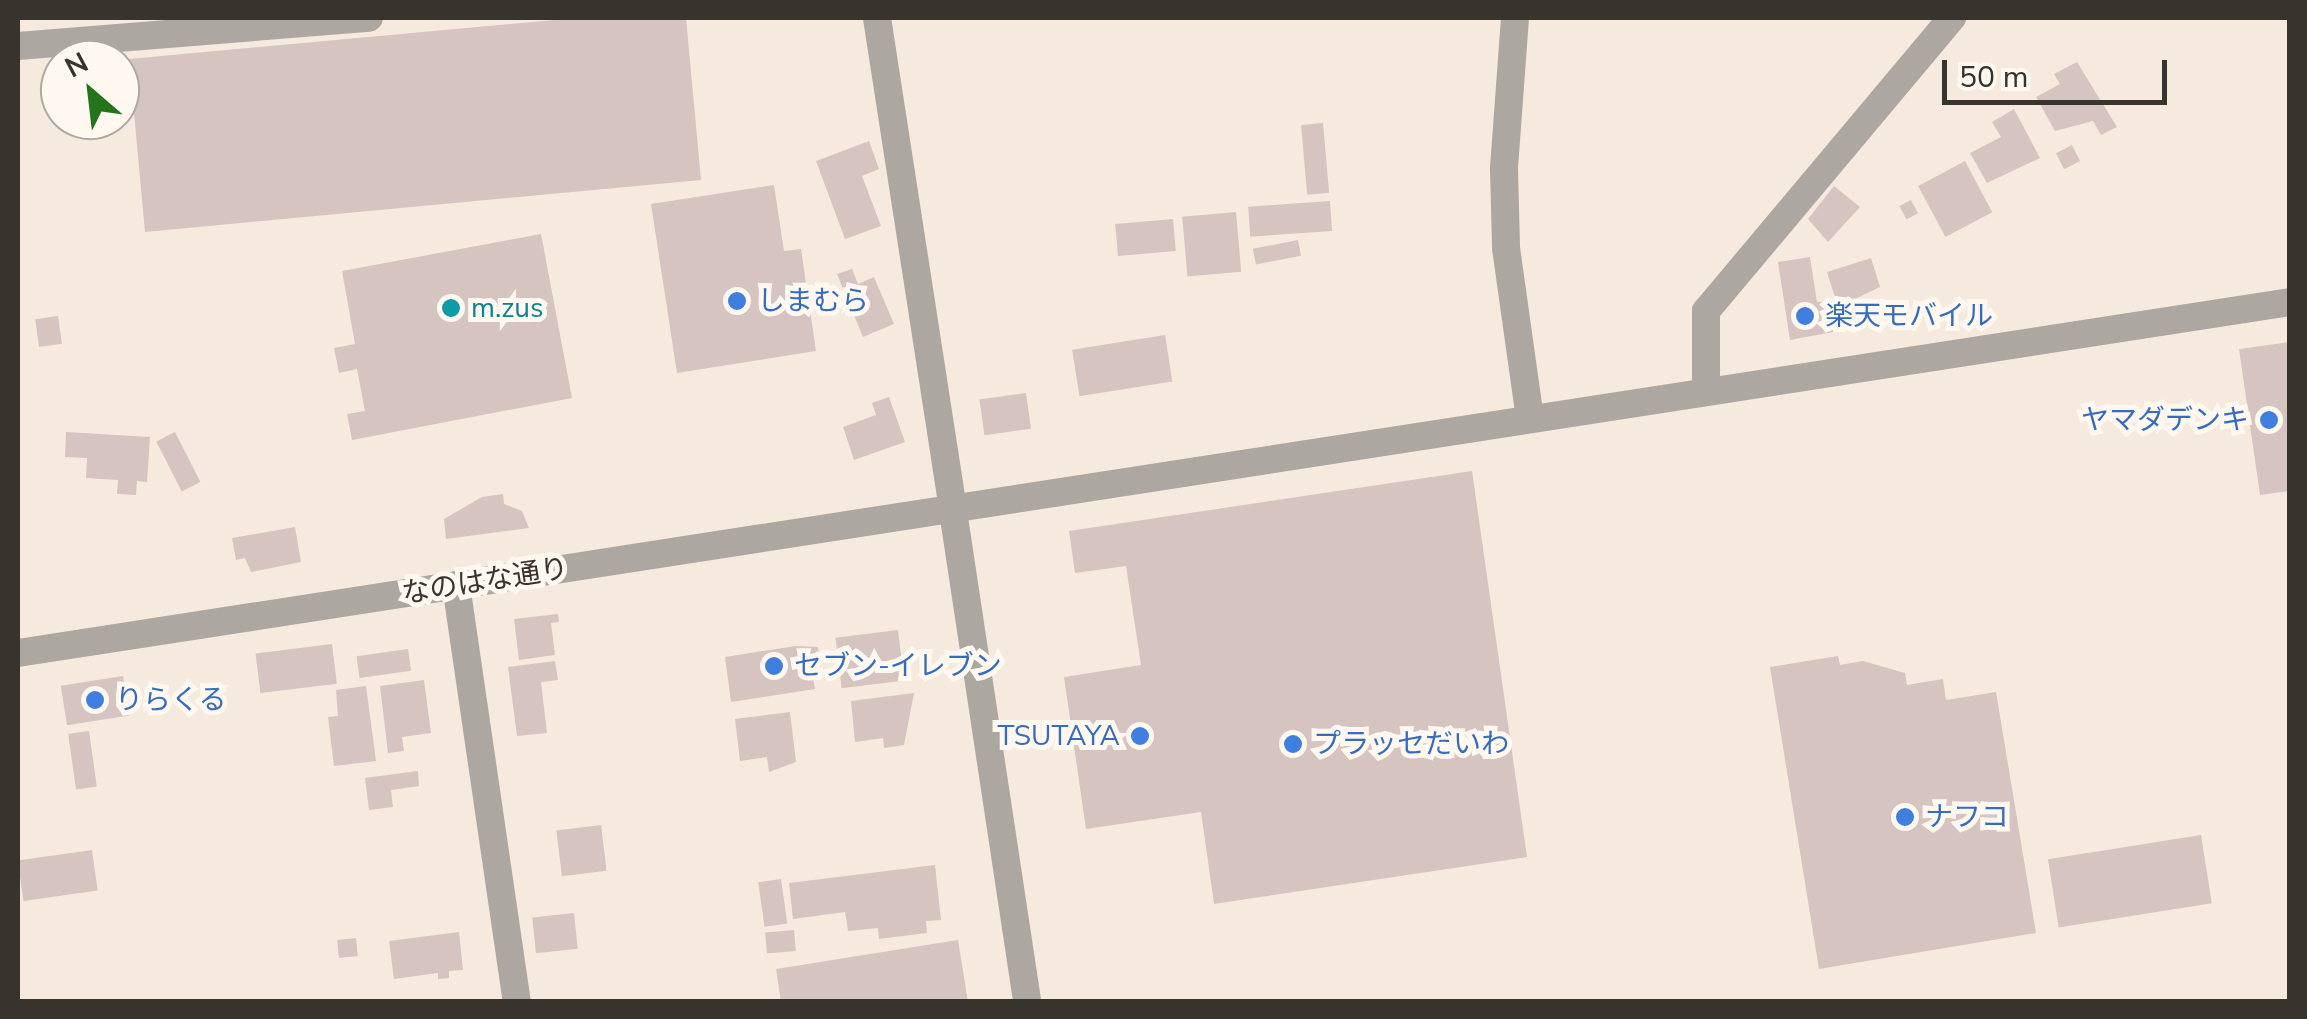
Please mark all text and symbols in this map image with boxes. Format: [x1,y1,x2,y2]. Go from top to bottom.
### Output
north arrow [40,40,140,140]
scale bar [1947,40,2172,102]
text: N [59,44,95,87]
text: 50 m [1959,57,2028,98]
place label: しまむら [757,284,869,318]
marker: しまむら [726,290,748,312]
place label: m.zus [471,291,543,325]
marker: m.zus [440,297,462,319]
place label: 楽天モバイル [1825,299,1993,333]
marker: 楽天モバイル [1794,305,1816,327]
place label: ヤマダデンキ [2081,403,2249,437]
marker: ヤマダデンキ [2258,409,2280,431]
street label: なのはな通り [399,551,571,611]
place label: セブン-イレブン [794,649,1002,683]
marker: セブン-イレブン [763,655,785,677]
place label: りらくる [115,683,227,717]
marker: りらくる [84,689,106,711]
place label: TSUTAYA [998,719,1120,753]
marker: TSUTAYA [1129,725,1151,747]
place label: プラッセだいわ [1313,727,1509,761]
marker: プラッセだいわ [1282,733,1304,755]
place label: ナフコ [1925,800,2009,834]
marker: ナフコ [1894,806,1916,828]

